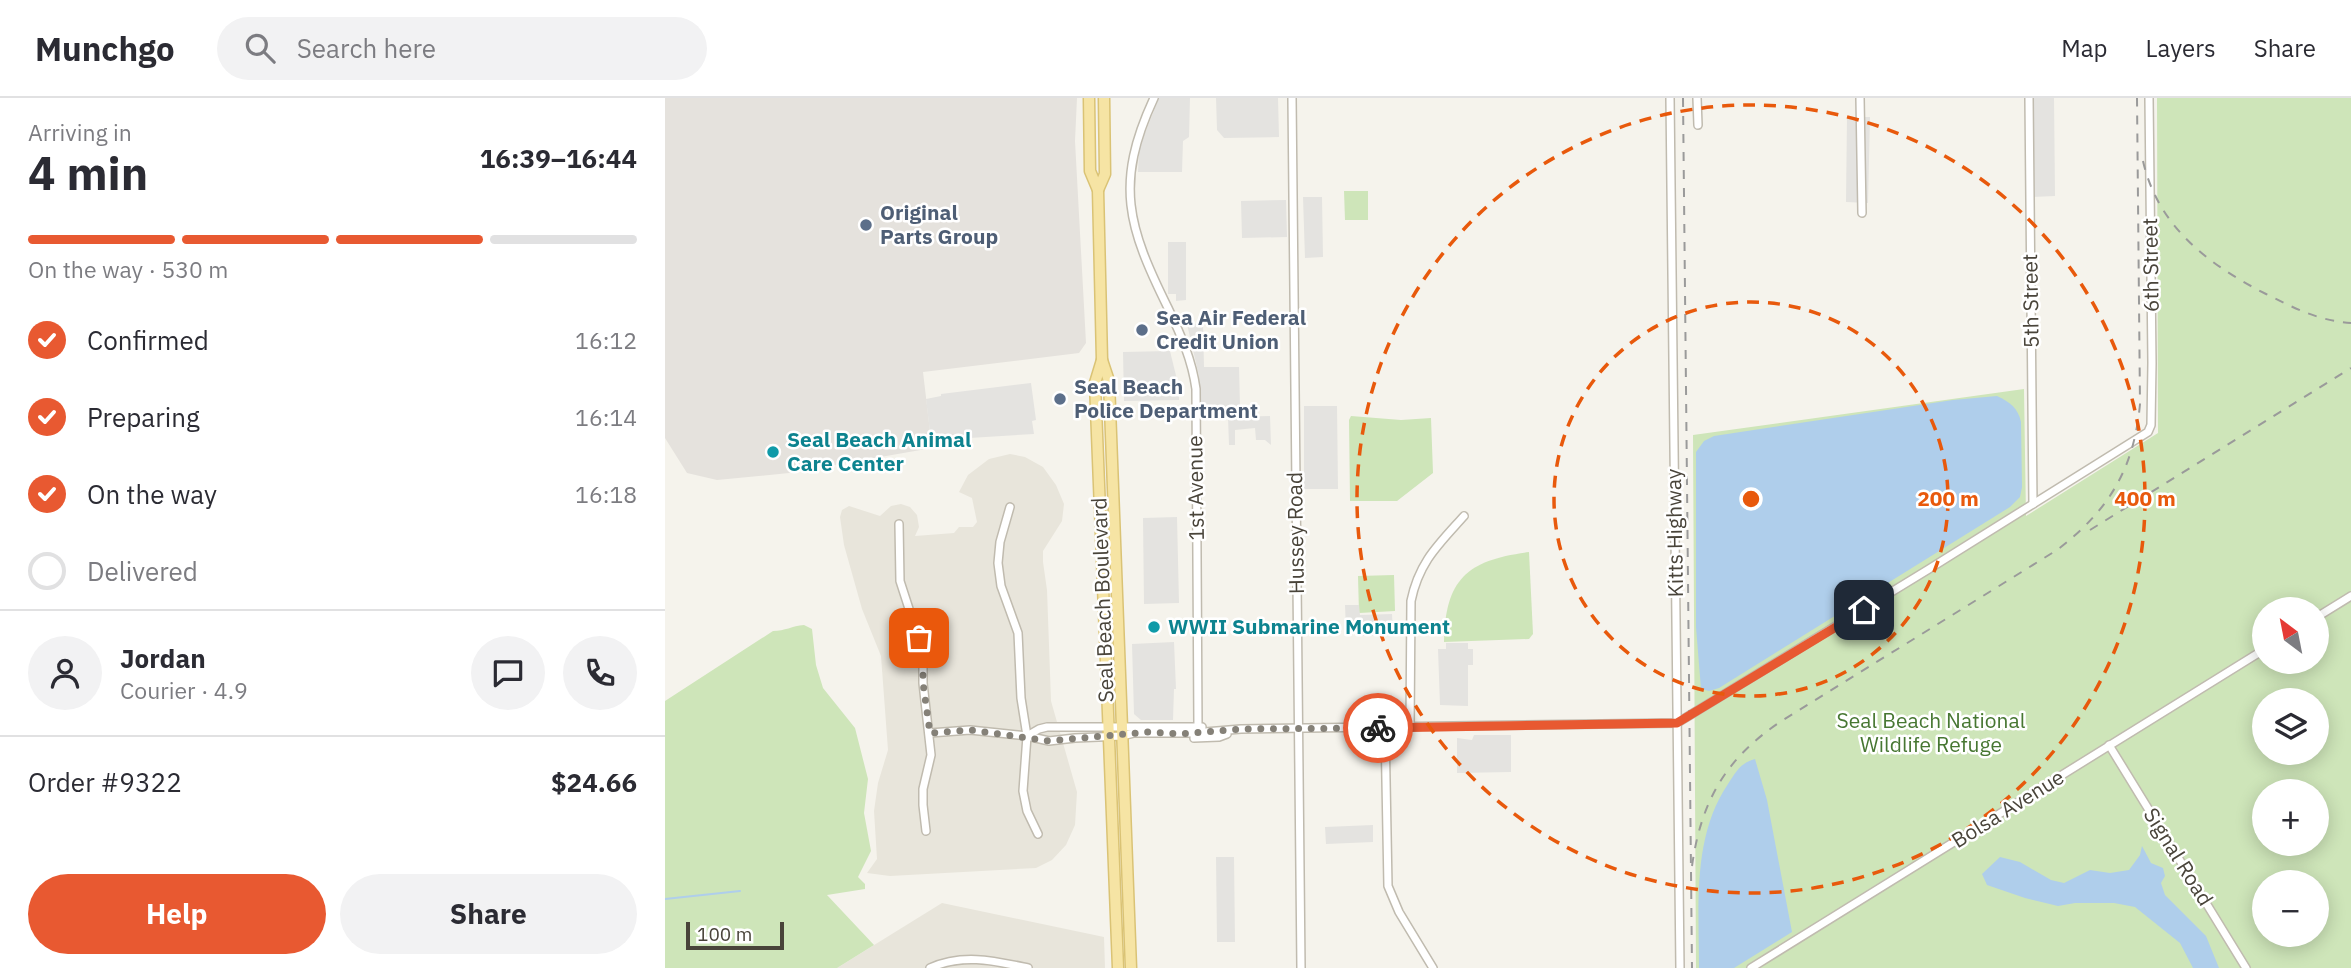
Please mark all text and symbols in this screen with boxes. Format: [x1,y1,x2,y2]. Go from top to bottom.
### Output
search box [217,17,707,80]
text: Munchgo [35,27,175,70]
icon: search [241,29,279,67]
text: Search here [297,31,436,65]
text: Map [2061,32,2108,64]
text: Layers [2146,32,2216,64]
text: Share [2254,32,2316,64]
text: Arriving in [28,117,132,147]
text: 16:39–16:44 [480,141,637,175]
text: 4 min [28,143,148,203]
place label: Original Parts Group [880,198,998,250]
marker: Original Parts Group [858,217,874,233]
street label: 6th Street [2135,218,2165,312]
text: On the way · 530 m [28,254,228,284]
street label: 5th Street [2015,254,2045,348]
place label: Sea Air Federal Credit Union [1156,303,1306,355]
icon: check [28,321,66,359]
marker: Sea Air Federal Credit Union [1134,322,1150,338]
text: Confirmed [87,323,209,357]
text: 16:12 [575,325,637,355]
place label: Seal Beach Police Department [1074,372,1258,424]
marker: Seal Beach Police Department [1052,391,1068,407]
icon: check [28,398,66,436]
text: Preparing [87,400,200,434]
text: 16:14 [575,402,637,432]
place label: Seal Beach Animal Care Center [787,425,971,477]
street label: 1st Avenue [1180,435,1210,541]
marker: Seal Beach Animal Care Center [765,444,781,460]
street label: Kitts Highway [1659,468,1689,598]
street label: Hussey Road [1280,472,1310,594]
icon: check [28,475,66,513]
text: On the way [87,477,217,511]
text: 16:18 [575,479,637,509]
text: 200 m [1917,484,1979,512]
text: 400 m [2114,484,2176,512]
centre of rings [1739,487,1763,511]
street label: Seal Beach Boulevard [1084,497,1120,703]
text: Delivered [87,554,198,588]
pin [1834,580,1894,640]
icon: home [1845,591,1883,629]
north arrow [2252,597,2329,674]
map controls [2252,597,2329,947]
pin [889,608,949,668]
place label: WWII Submarine Monument [1168,612,1450,640]
icon: bag [900,619,938,657]
marker: WWII Submarine Monument [1146,619,1162,635]
button: person [28,636,102,710]
button: chat [471,636,545,710]
button: phone [563,636,637,710]
text: Jordan [120,641,206,675]
text: Courier · 4.9 [120,675,248,705]
button: layers [2252,688,2329,765]
courier [1343,693,1413,763]
park label: Seal Beach National Wildlife Refuge [1837,706,2026,758]
icon: bike [1359,709,1397,747]
street label: Bolsa Avenue [1946,762,2069,854]
text: Order #9322 [28,765,182,799]
text: $24.66 [551,765,637,799]
button: + [2252,779,2329,856]
street label: Signal Road [2138,802,2220,911]
button: − [2252,870,2329,947]
button: Help [28,874,326,954]
button: Share [340,874,637,954]
scale bar [686,919,784,951]
text: 100 m [697,922,752,946]

